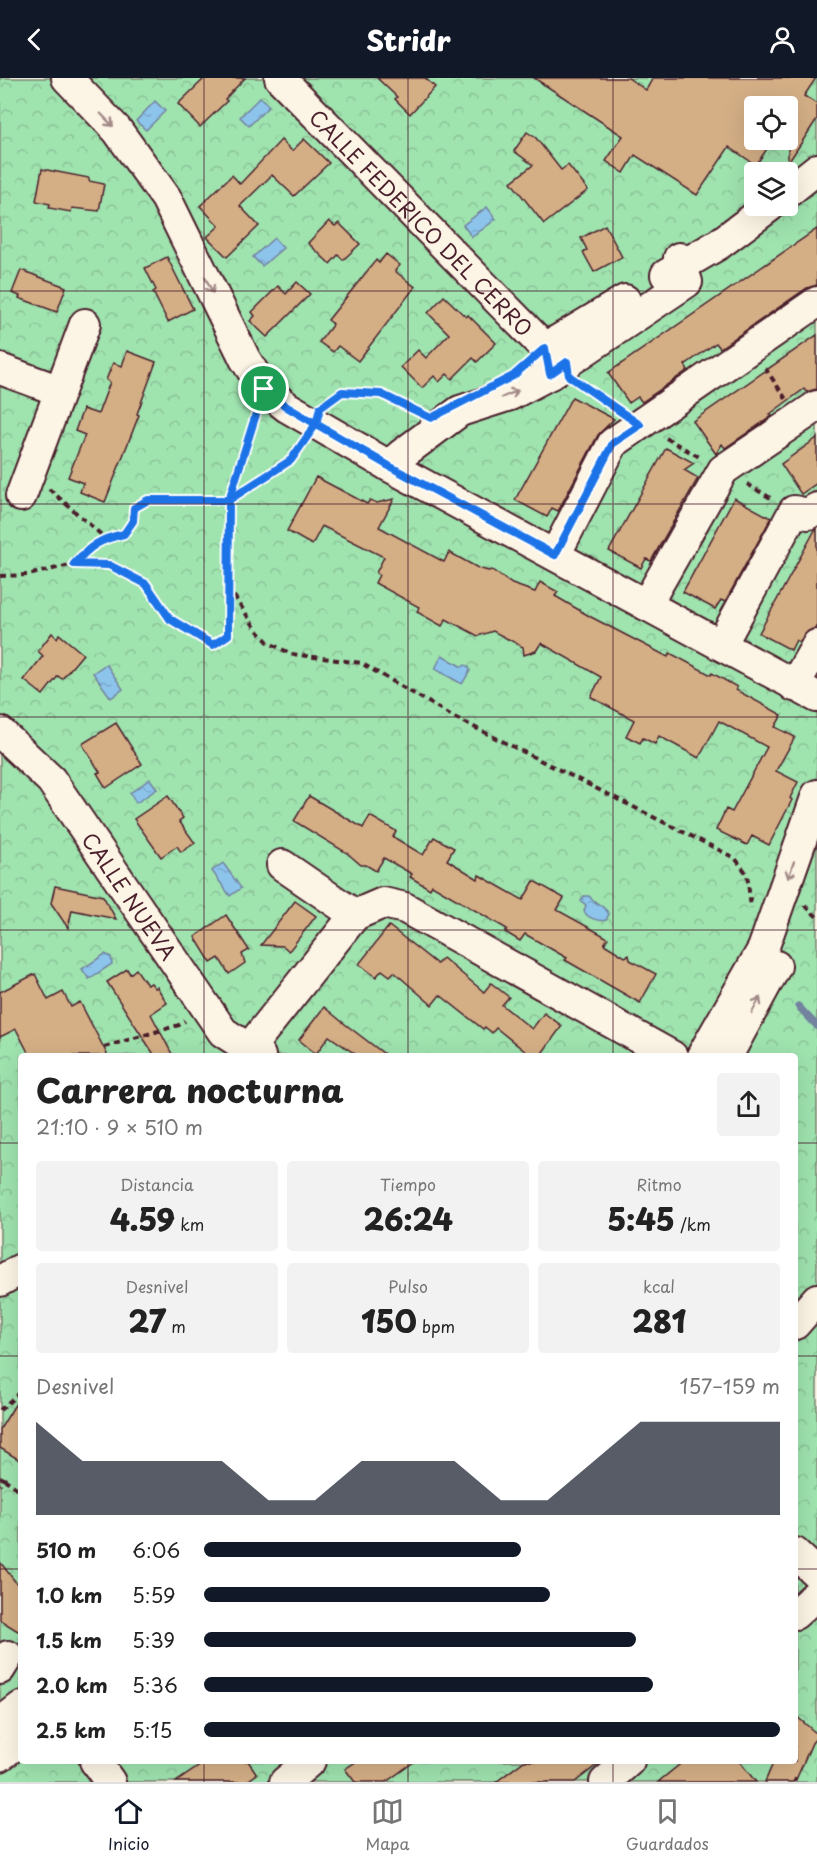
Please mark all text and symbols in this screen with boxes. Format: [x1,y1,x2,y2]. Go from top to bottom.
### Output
text: Stridr [366,19,451,60]
icon: back [18,23,51,56]
icon: person [766,23,799,56]
map controls [744,96,798,216]
button: locate [744,96,798,150]
street label: CALLE FEDERICO DEL CERRO [302,101,541,343]
one-way arrow [100,113,115,128]
button: layers [744,162,798,216]
one-way arrow [204,276,215,294]
pin [238,363,289,414]
icon: arrive [247,372,280,405]
one-way arrow [500,388,518,399]
street label: CALLE NUEVA [75,825,185,966]
one-way arrow [784,861,795,879]
one-way arrow [750,996,762,1014]
text: Carrera nocturna [36,1064,344,1114]
button: share [717,1073,780,1136]
text: 21:10 · 9 × 510 m [36,1112,203,1142]
text: Distancia [120,1172,194,1196]
text: Tiempo [380,1172,436,1196]
text: Ritmo [636,1172,682,1196]
text: 4.59 [110,1196,175,1241]
text: 26:24 [363,1196,453,1241]
text: 5:45 [607,1196,675,1241]
text: km [175,1212,204,1236]
text: /km [675,1212,711,1236]
text: Desnivel [126,1274,188,1298]
text: Pulso [388,1274,428,1298]
text: kcal [643,1274,675,1298]
text: 27 [128,1298,166,1343]
text: 150 [361,1298,417,1343]
text: 281 [632,1298,686,1343]
text: m [166,1314,186,1338]
text: bpm [417,1314,455,1338]
text: Desnivel [36,1371,114,1401]
text: 157–159 m [679,1371,780,1401]
text: 510 m [36,1535,96,1565]
text: 6:06 [132,1535,180,1565]
text: 1.0 km [36,1580,103,1610]
text: 5:59 [132,1580,176,1610]
text: 1.5 km [36,1625,102,1655]
text: 5:39 [132,1625,175,1655]
text: 2.0 km [36,1670,108,1700]
text: 5:36 [132,1670,178,1700]
text: 2.5 km [36,1715,106,1745]
text: 5:15 [132,1715,172,1745]
tab: Inicio [108,1795,149,1855]
tab: Mapa [365,1795,409,1855]
tab: Guardados [626,1795,709,1855]

